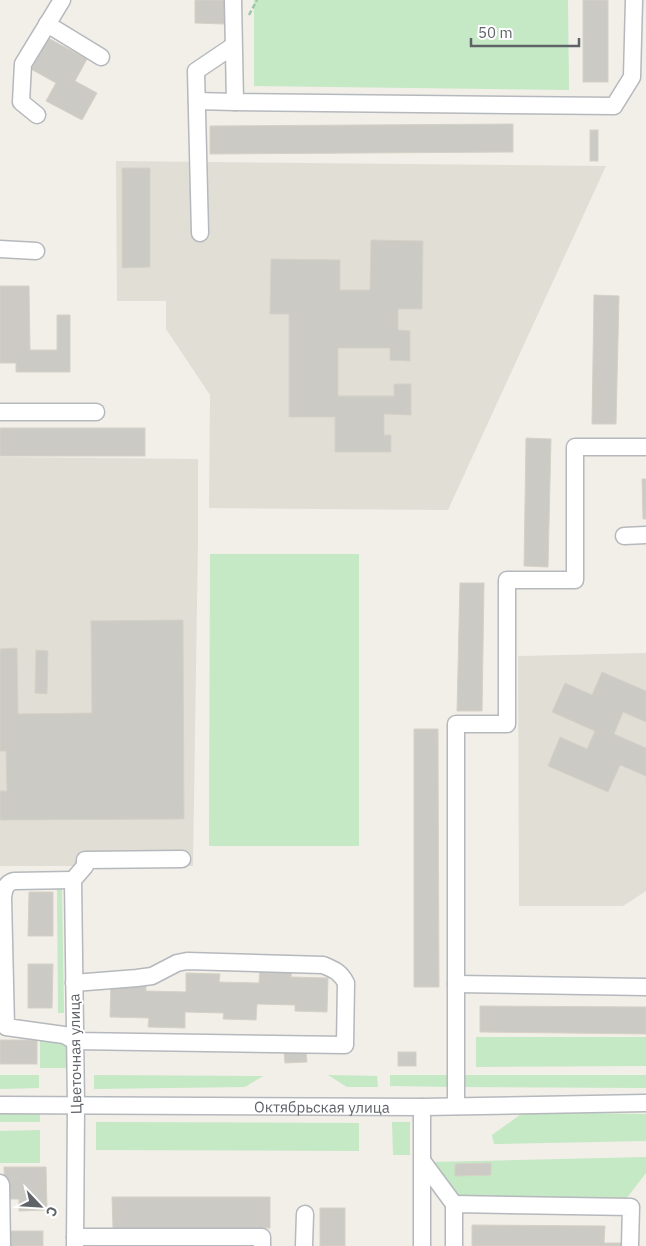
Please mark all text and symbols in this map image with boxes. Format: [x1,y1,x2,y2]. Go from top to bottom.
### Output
scale bar [471,15,578,47]
text: 50 m [478,23,513,42]
street label: Цветочная улица [64,994,86,1114]
street label: Октябрьская улица [254,1097,390,1116]
north arrow [15,1181,65,1231]
text: С [42,1204,62,1219]

